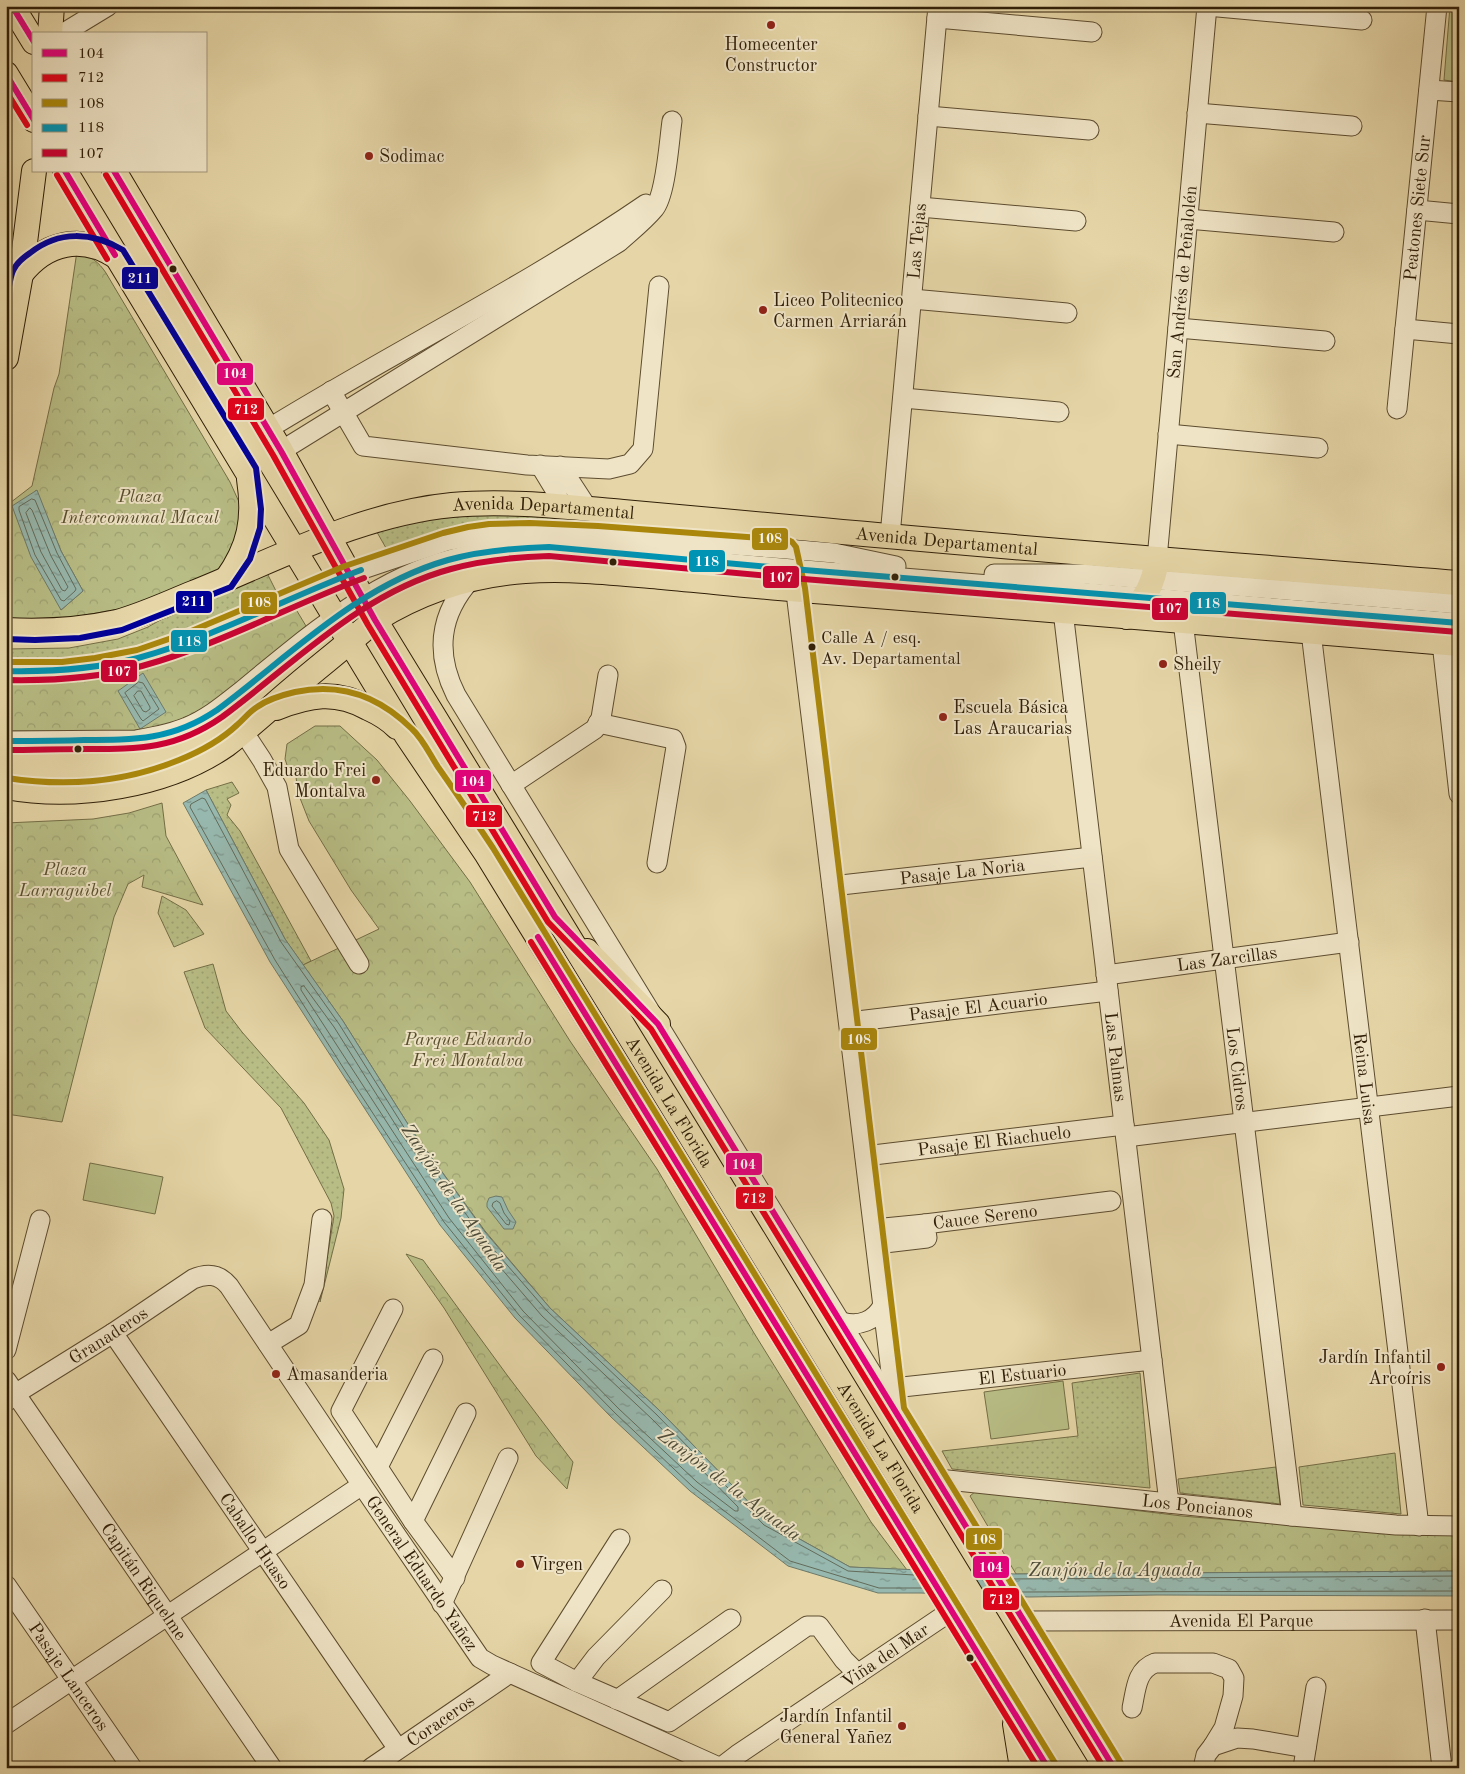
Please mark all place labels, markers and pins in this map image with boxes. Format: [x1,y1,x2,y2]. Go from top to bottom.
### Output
marker: Homecenter Constructor [765,19,777,31]
place label: Homecenter Constructor [724,36,818,75]
place label: Sodimac [379,148,445,166]
marker: Sodimac [363,150,375,162]
unlabelled marker [168,264,178,274]
place label: Liceo Politecnico Carmen Arriarán [773,292,907,331]
marker: Liceo Politecnico Carmen Arriarán [757,304,769,316]
unlabelled marker [608,557,618,567]
unlabelled marker [890,572,900,582]
place label: Calle A / esq. Av. Departamental [821,630,961,668]
marker: Calle A / esq. Av. Departamental [807,642,817,652]
place label: Sheily [1173,656,1222,674]
marker: Sheily [1157,658,1169,670]
place label: Escuela Básica Las Araucarias [953,699,1072,738]
marker: Escuela Básica Las Araucarias [937,711,949,723]
unlabelled marker [73,744,83,754]
place label: Eduardo Frei Montalva [262,762,366,801]
marker: Eduardo Frei Montalva [370,774,382,786]
place label: Jardín Infantil Arcoíris [1319,1349,1431,1388]
marker: Jardín Infantil Arcoíris [1435,1361,1447,1373]
place label: Amasanderia [286,1366,388,1384]
marker: Amasanderia [270,1368,282,1380]
place label: Virgen [530,1556,583,1574]
marker: Virgen [514,1558,526,1570]
unlabelled marker [965,1653,975,1663]
place label: Jardín Infantil General Yañez [780,1708,892,1747]
marker: Jardín Infantil General Yañez [896,1720,908,1732]

